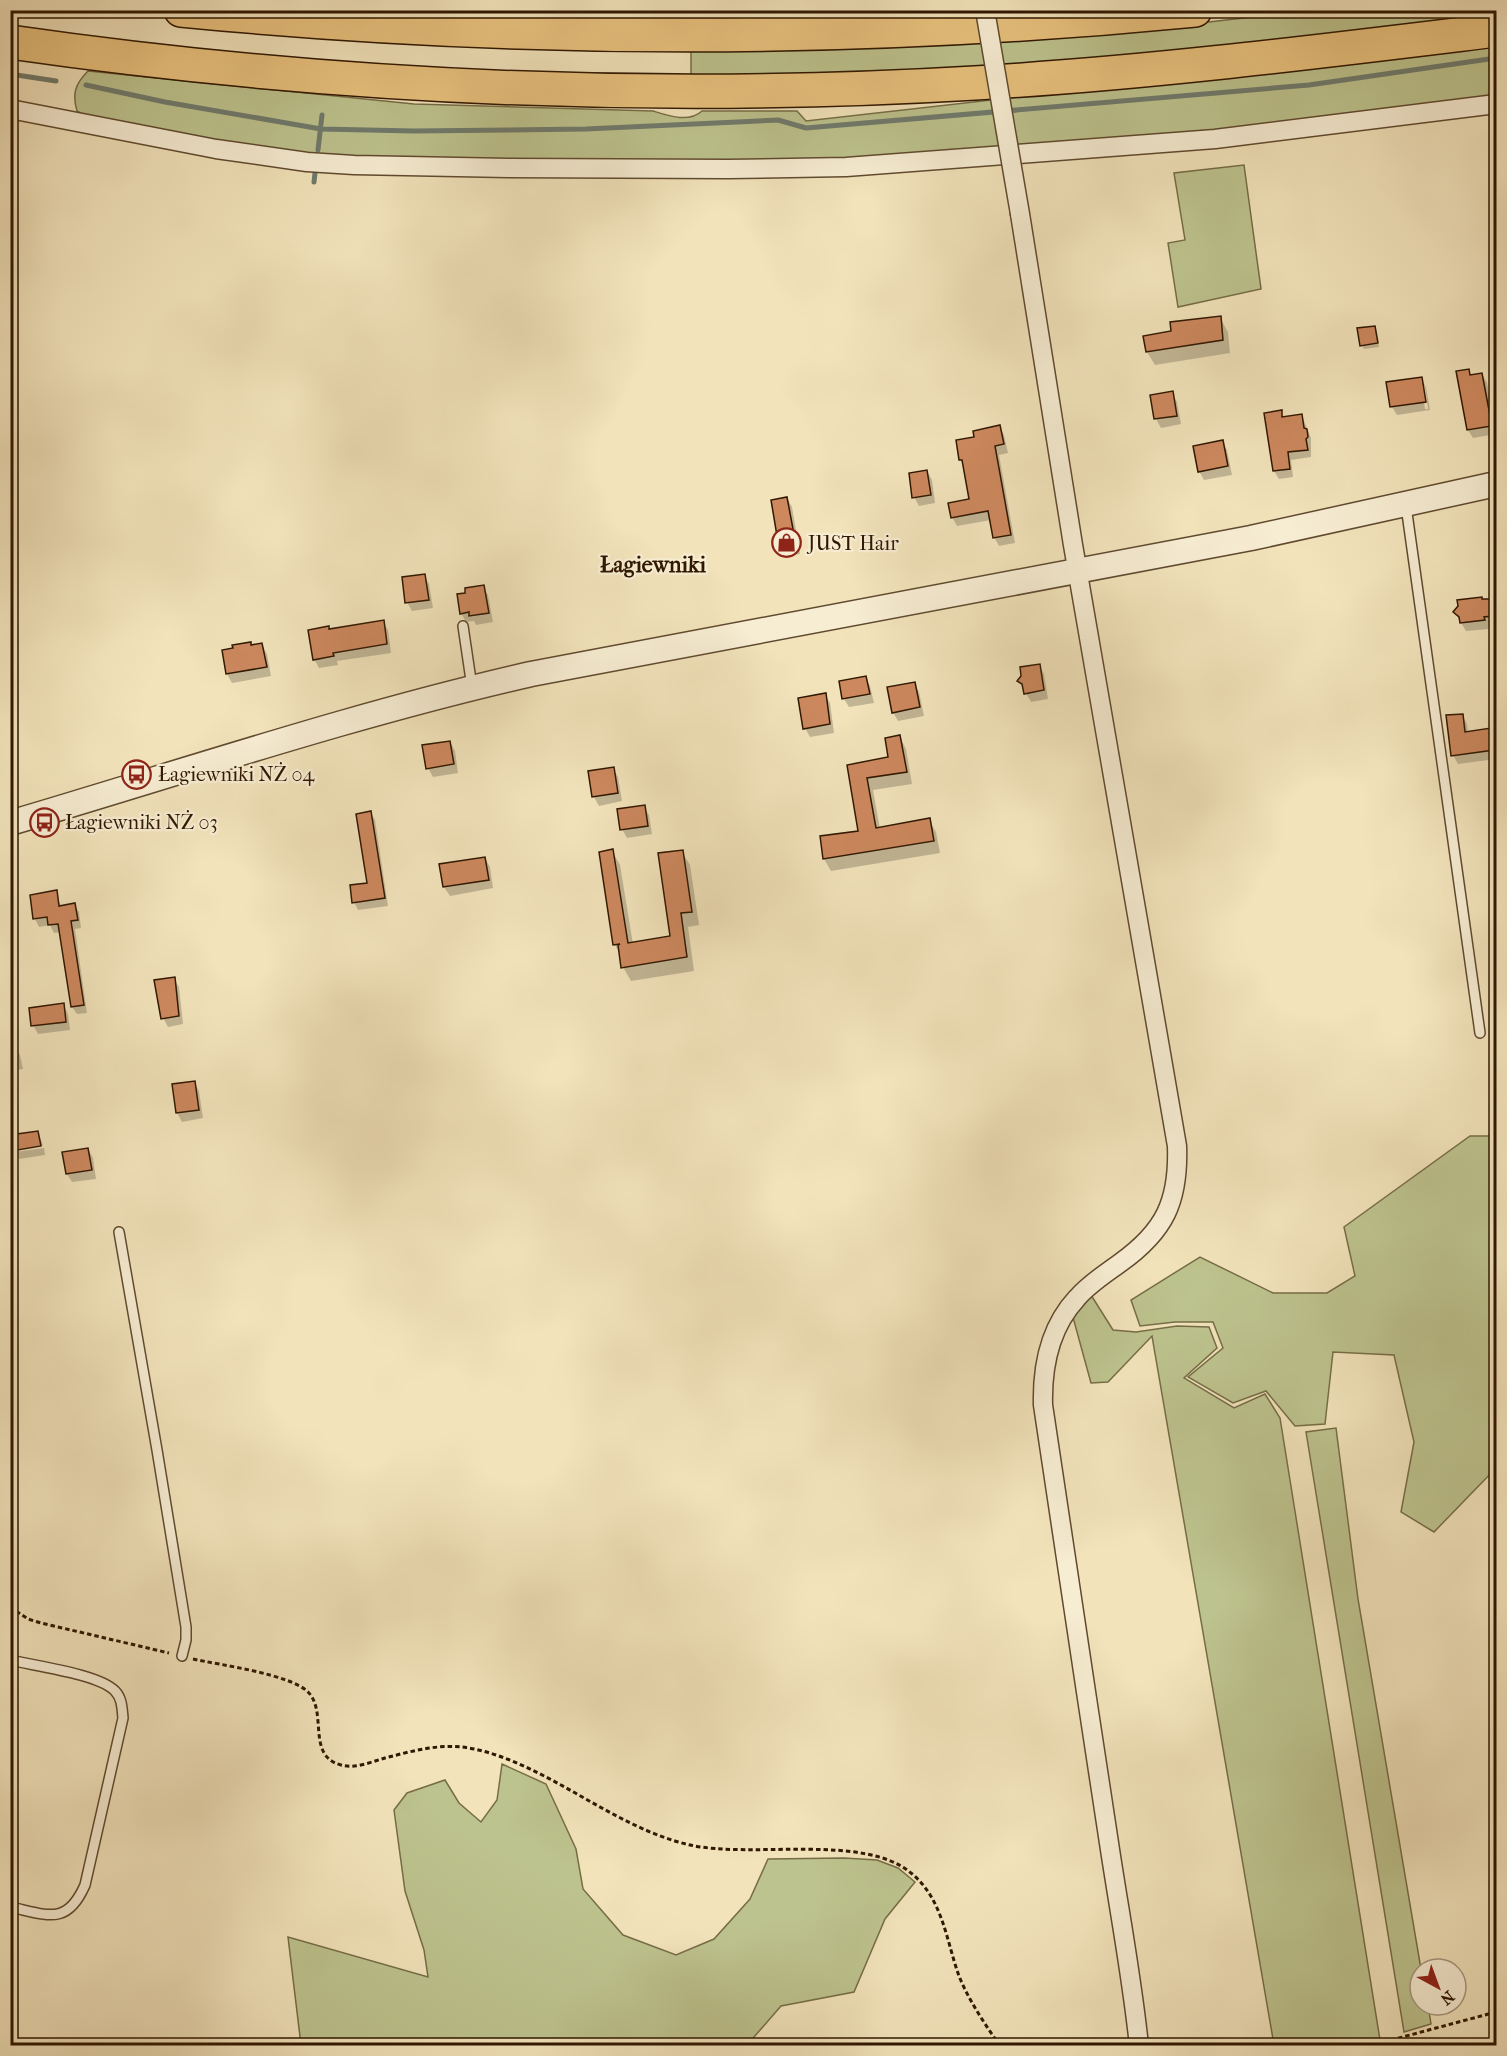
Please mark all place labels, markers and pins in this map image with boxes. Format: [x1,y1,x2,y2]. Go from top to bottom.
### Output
shop icon: JUST Hair [771,527,803,559]
place label: JUST Hair [806,532,899,555]
bus stop icon: Łagiewniki NŻ 04 [121,758,153,790]
place label: Łagiewniki NŻ 04 [158,762,315,786]
bus stop icon: Łagiewniki NŻ 03 [28,806,60,838]
place label: Łagiewniki NŻ 03 [65,810,218,834]

